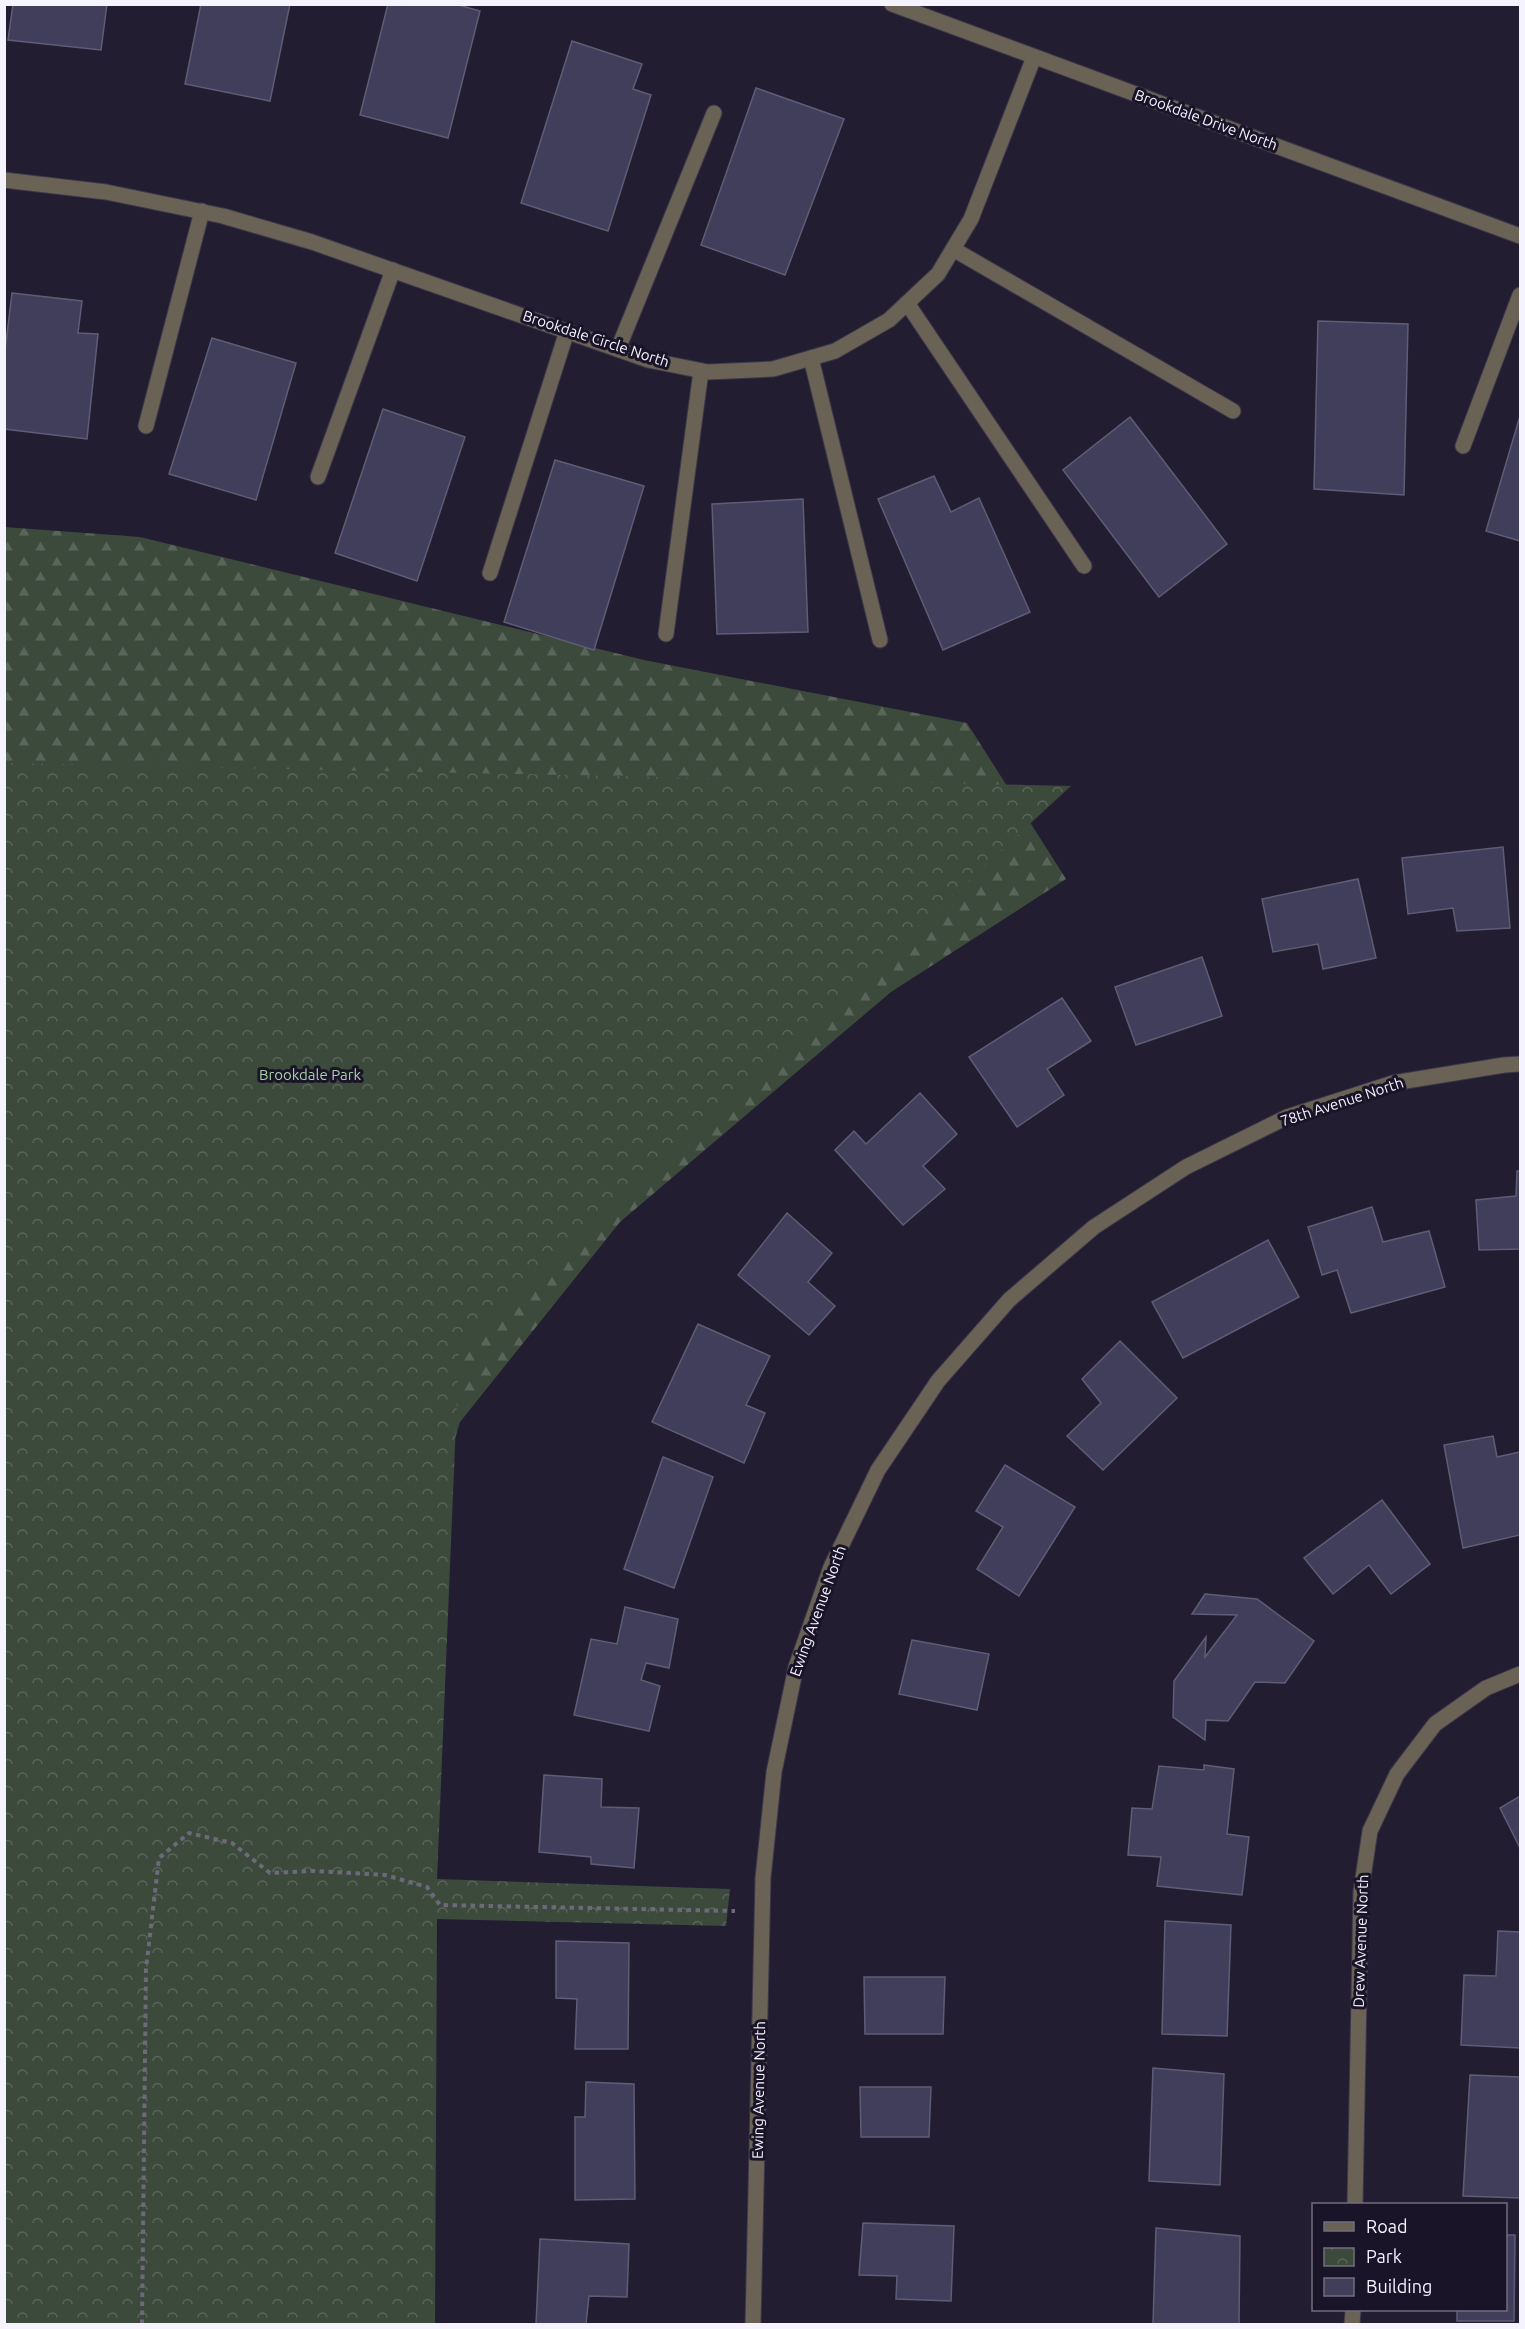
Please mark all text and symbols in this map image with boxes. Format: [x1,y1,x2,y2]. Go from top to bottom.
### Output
street label: Brookdale Drive North [1132,86,1280,153]
street label: Brookdale Circle North [521,307,672,370]
park label: Brookdale Park [259,1066,361,1083]
street label: 78th Avenue North [1278,1074,1406,1129]
street label: Ewing Avenue North [786,1543,849,1678]
street label: Drew Avenue North [1350,1874,1371,2008]
street label: Ewing Avenue North [749,2021,768,2159]
legend [1312,2203,1507,2311]
text: Road [1366,2216,1408,2236]
text: Park [1366,2246,1402,2266]
text: Building [1366,2276,1432,2296]

